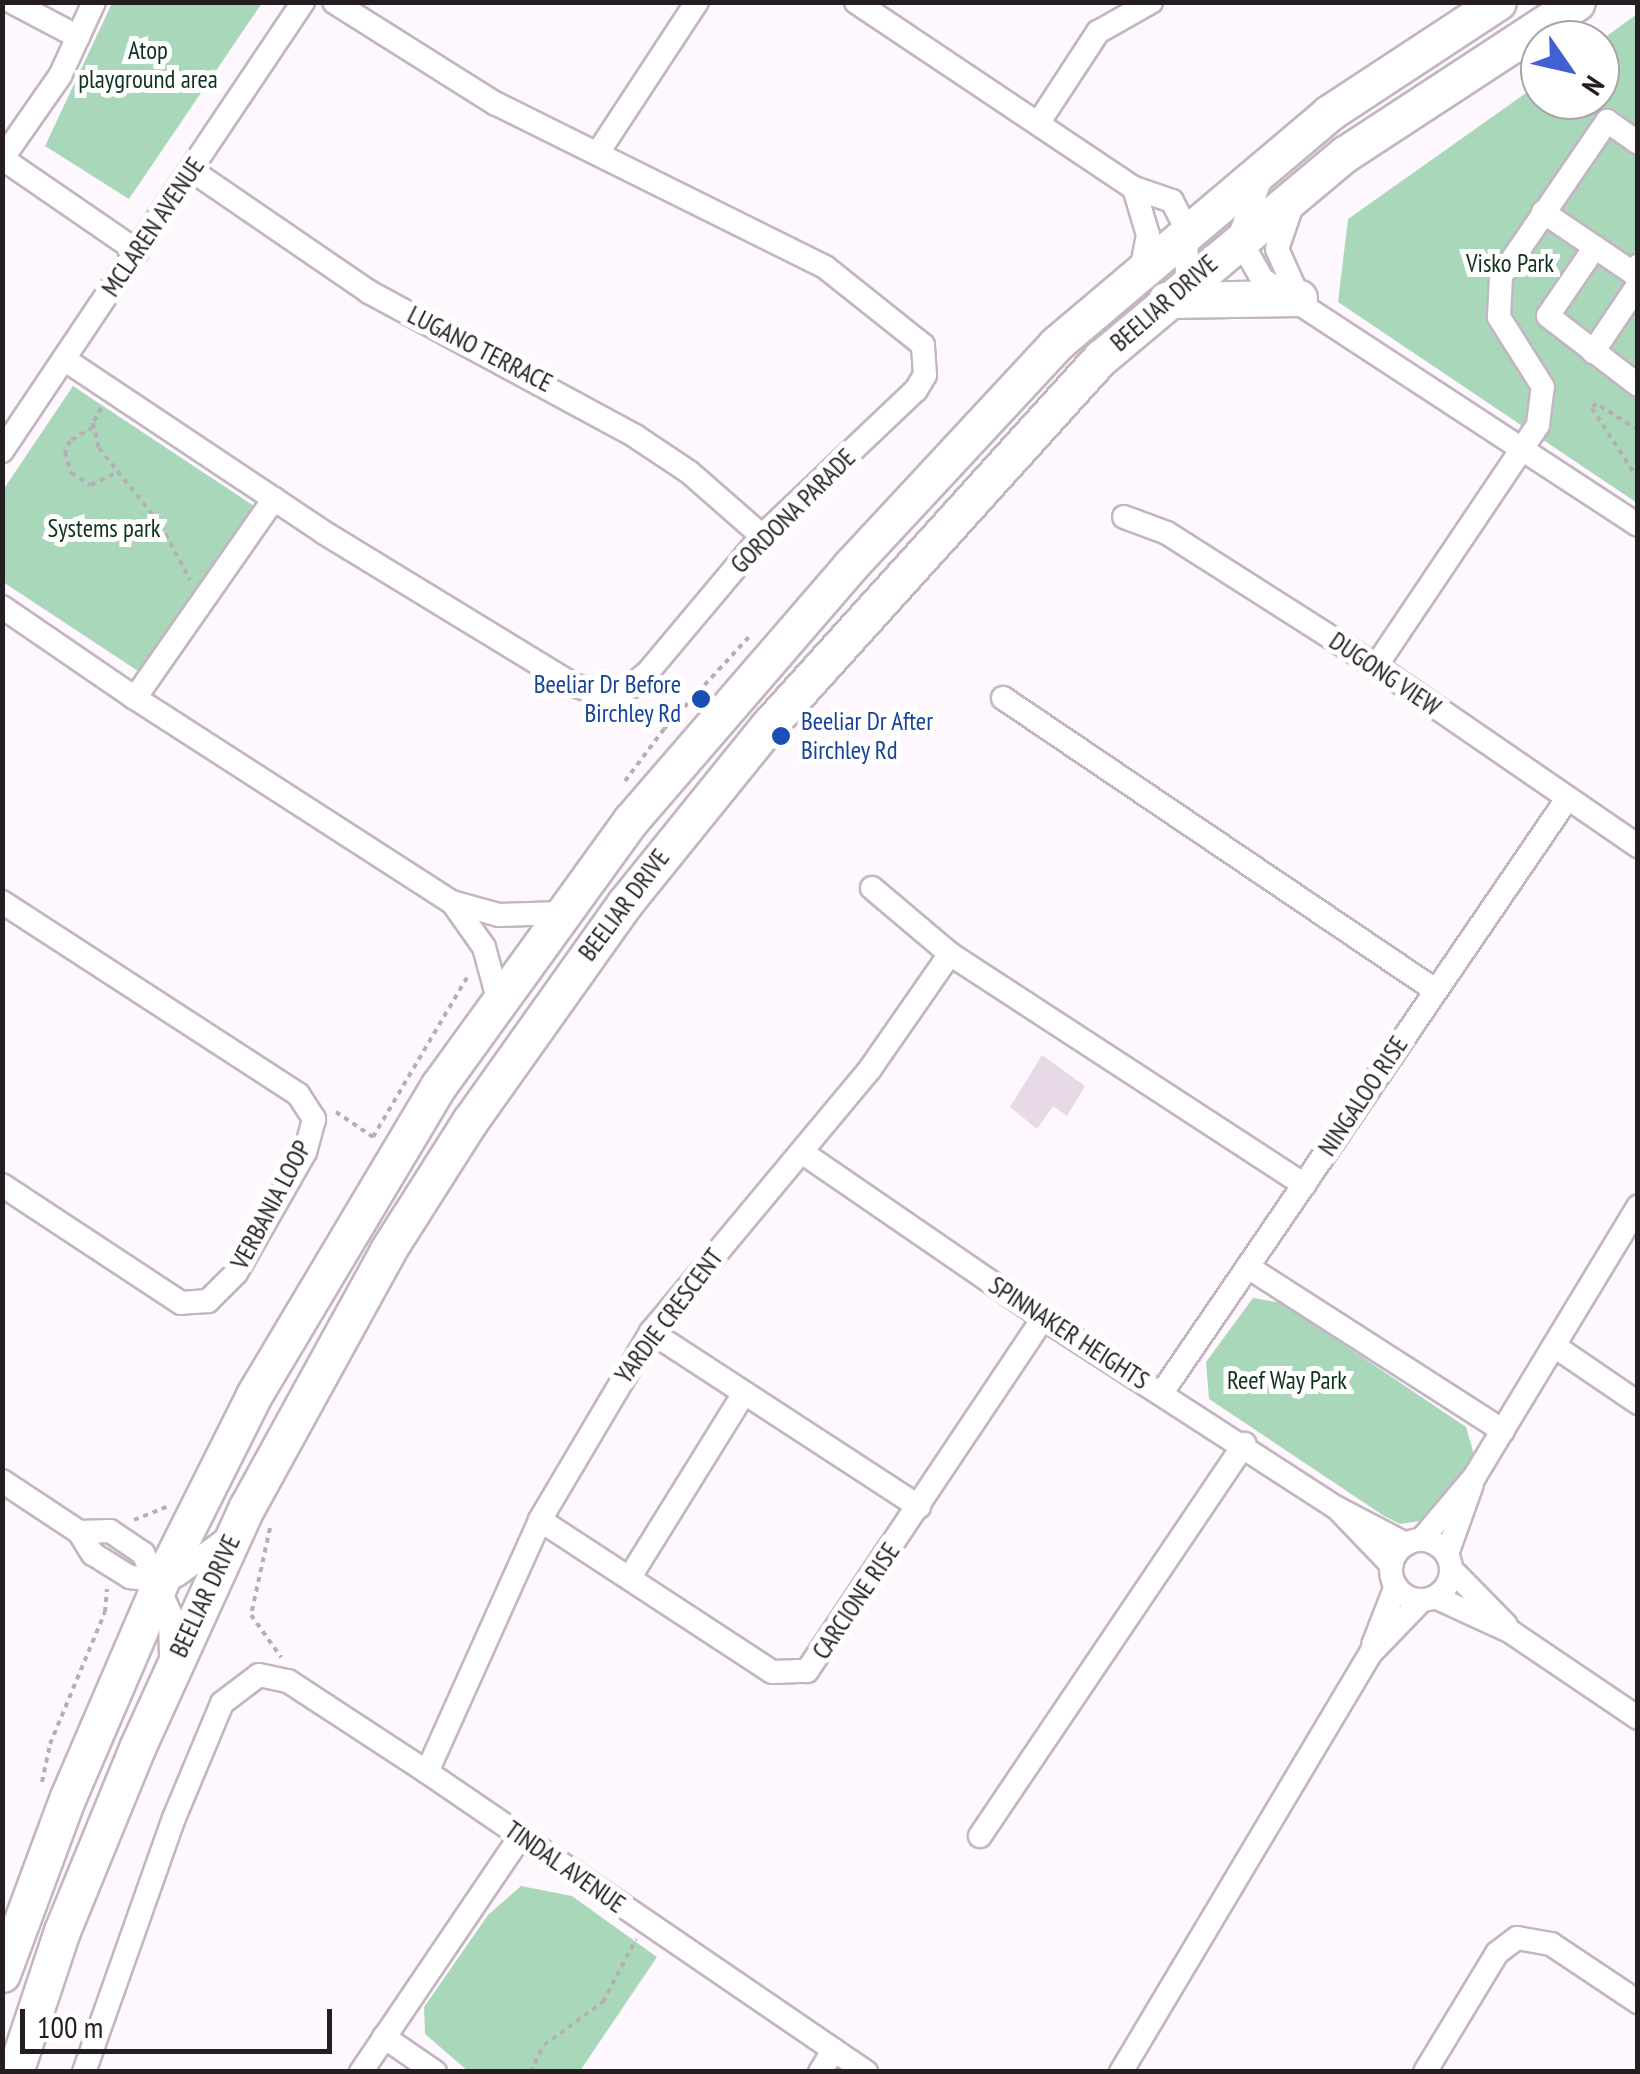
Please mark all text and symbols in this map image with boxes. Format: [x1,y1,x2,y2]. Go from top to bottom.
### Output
north arrow [1520,20,1620,120]
park label: Atop playground area [78,36,218,95]
text: N [1574,69,1613,103]
street label: MCLAREN AVENUE [95,152,211,302]
street label: BEELIAR DRIVE [1104,248,1224,358]
park label: Visko Park [1466,248,1554,278]
street label: LUGANO TERRACE [402,300,558,398]
street label: GORDONA PARADE [724,442,862,580]
park label: Systems park [48,513,160,543]
street label: DUGONG VIEW [1323,626,1447,722]
place label: Beeliar Dr Before Birchley Rd [534,670,681,729]
marker: Beeliar Dr Before Birchley Rd [690,688,712,710]
place label: Beeliar Dr After Birchley Rd [801,707,934,766]
marker: Beeliar Dr After Birchley Rd [770,725,792,747]
street label: BEELIAR DRIVE [572,843,676,967]
street label: NINGALOO RISE [1312,1030,1414,1162]
street label: VERBANIA LOOP [224,1135,318,1275]
street label: YARDIE CRESCENT [609,1243,729,1389]
street label: SPINNAKER HEIGHTS [984,1270,1154,1396]
park label: Reef Way Park [1227,1365,1347,1395]
street label: BEELIAR DRIVE [164,1530,246,1662]
street label: CARCIONE RISE [806,1537,906,1665]
street label: TINDAL AVENUE [499,1814,631,1920]
scale bar [25,1989,338,2051]
text: 100 m [37,2007,103,2046]

